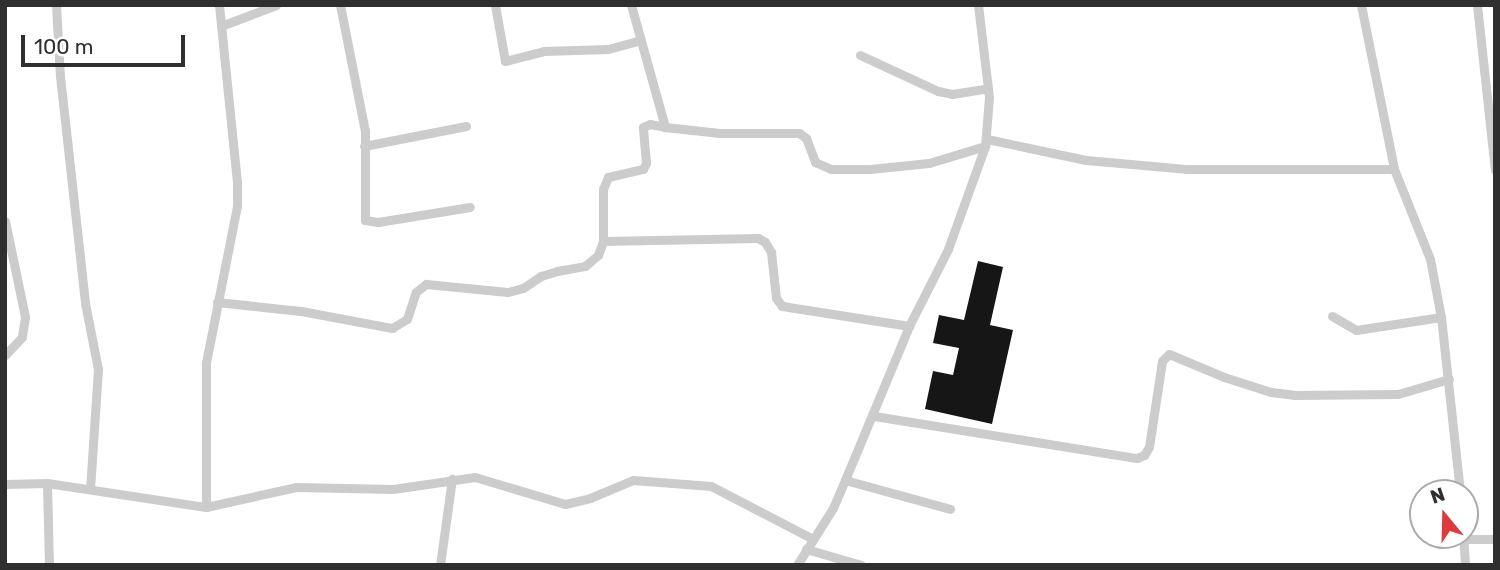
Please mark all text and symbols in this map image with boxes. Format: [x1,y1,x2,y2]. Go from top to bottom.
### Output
scale bar [24,21,189,65]
text: 100 m [34,34,93,59]
north arrow [1409,479,1479,549]
text: N [1427,482,1448,509]

